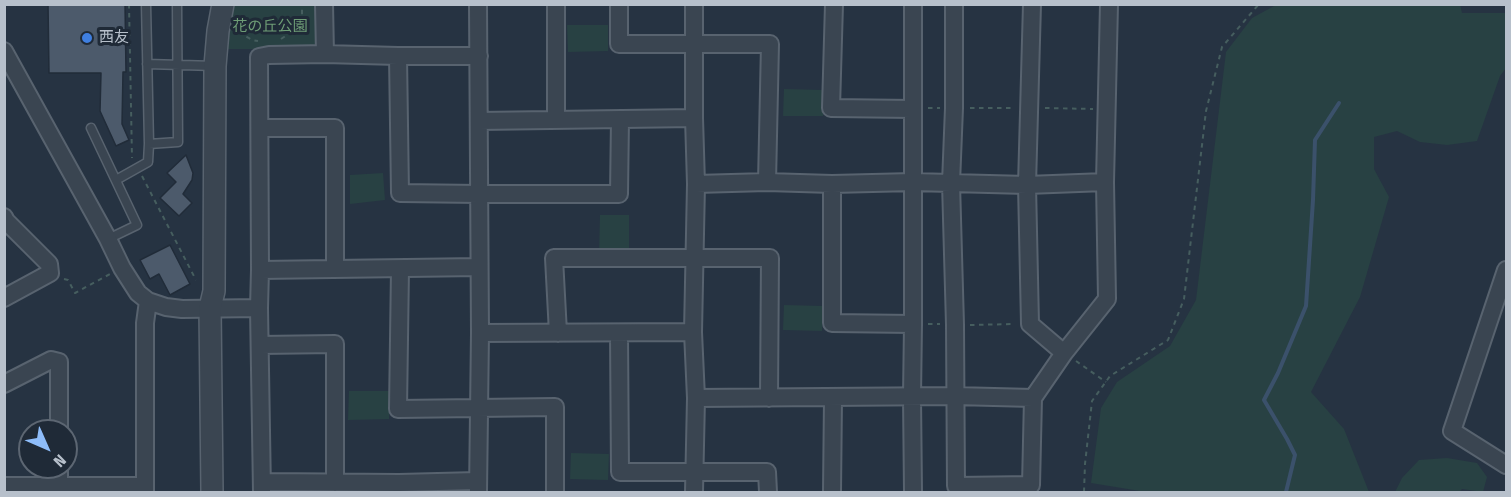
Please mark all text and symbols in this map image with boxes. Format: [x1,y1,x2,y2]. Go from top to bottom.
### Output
park label: 花の丘公園 [233,18,307,36]
place label: 西友 [99,29,129,47]
marker: 西友 [80,31,94,45]
north arrow [18,419,78,479]
text: N [50,451,70,471]

